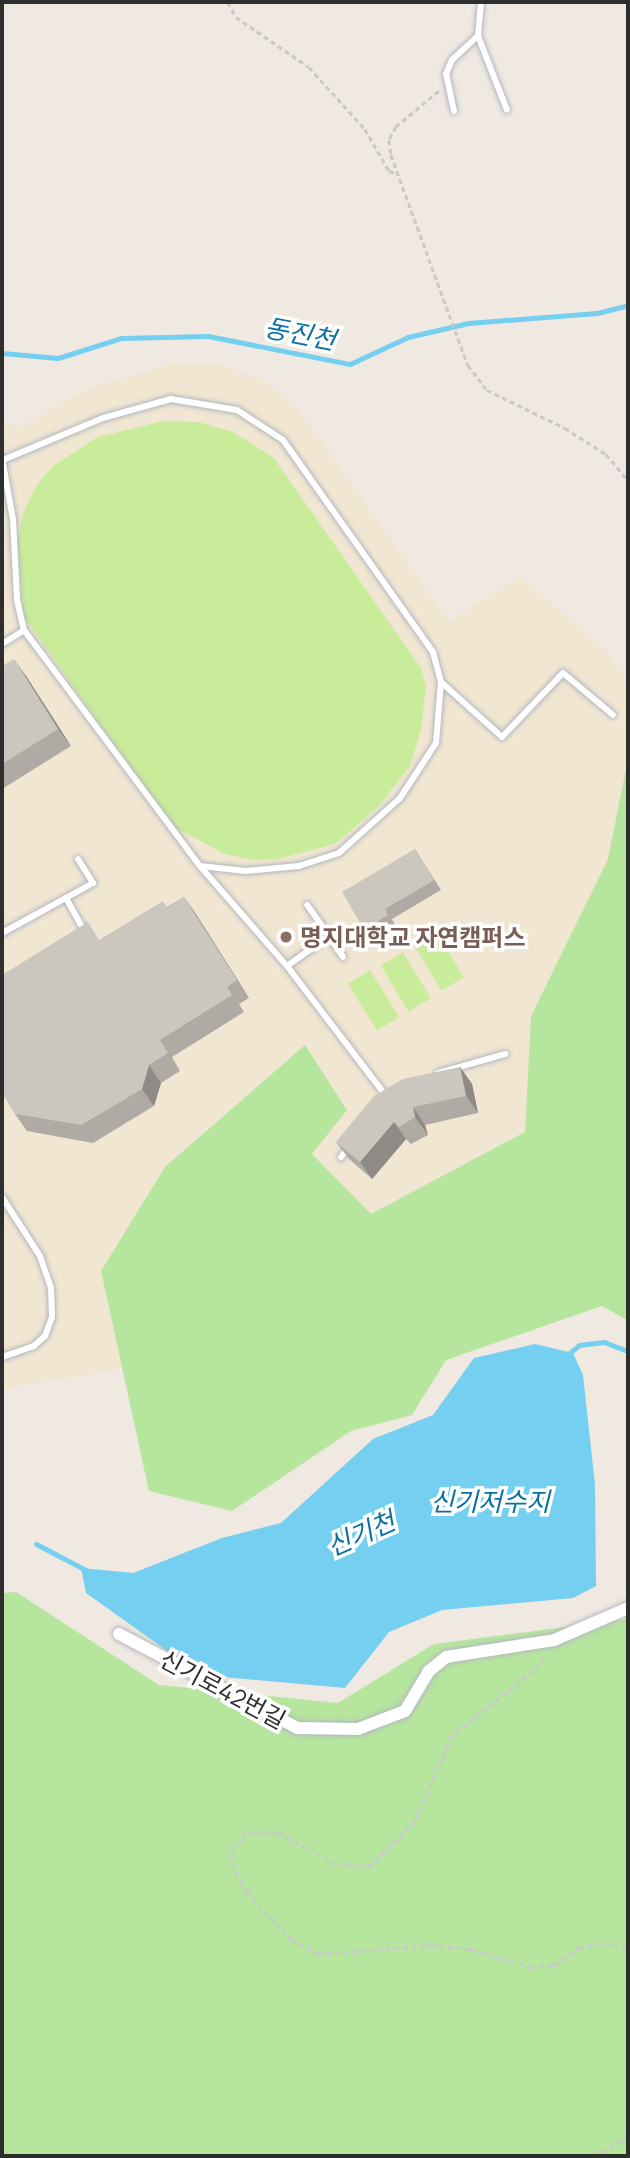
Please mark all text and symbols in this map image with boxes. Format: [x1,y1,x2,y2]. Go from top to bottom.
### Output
water label: 동진천 [262,312,338,356]
place label: 명지대학교 자연캠퍼스 [300,923,526,951]
marker: 명지대학교 자연캠퍼스 [278,929,294,945]
water label: 신기저수지 [430,1486,550,1518]
water label: 신기천 [322,1505,400,1563]
street label: 신기로42번길 [155,1644,291,1734]

